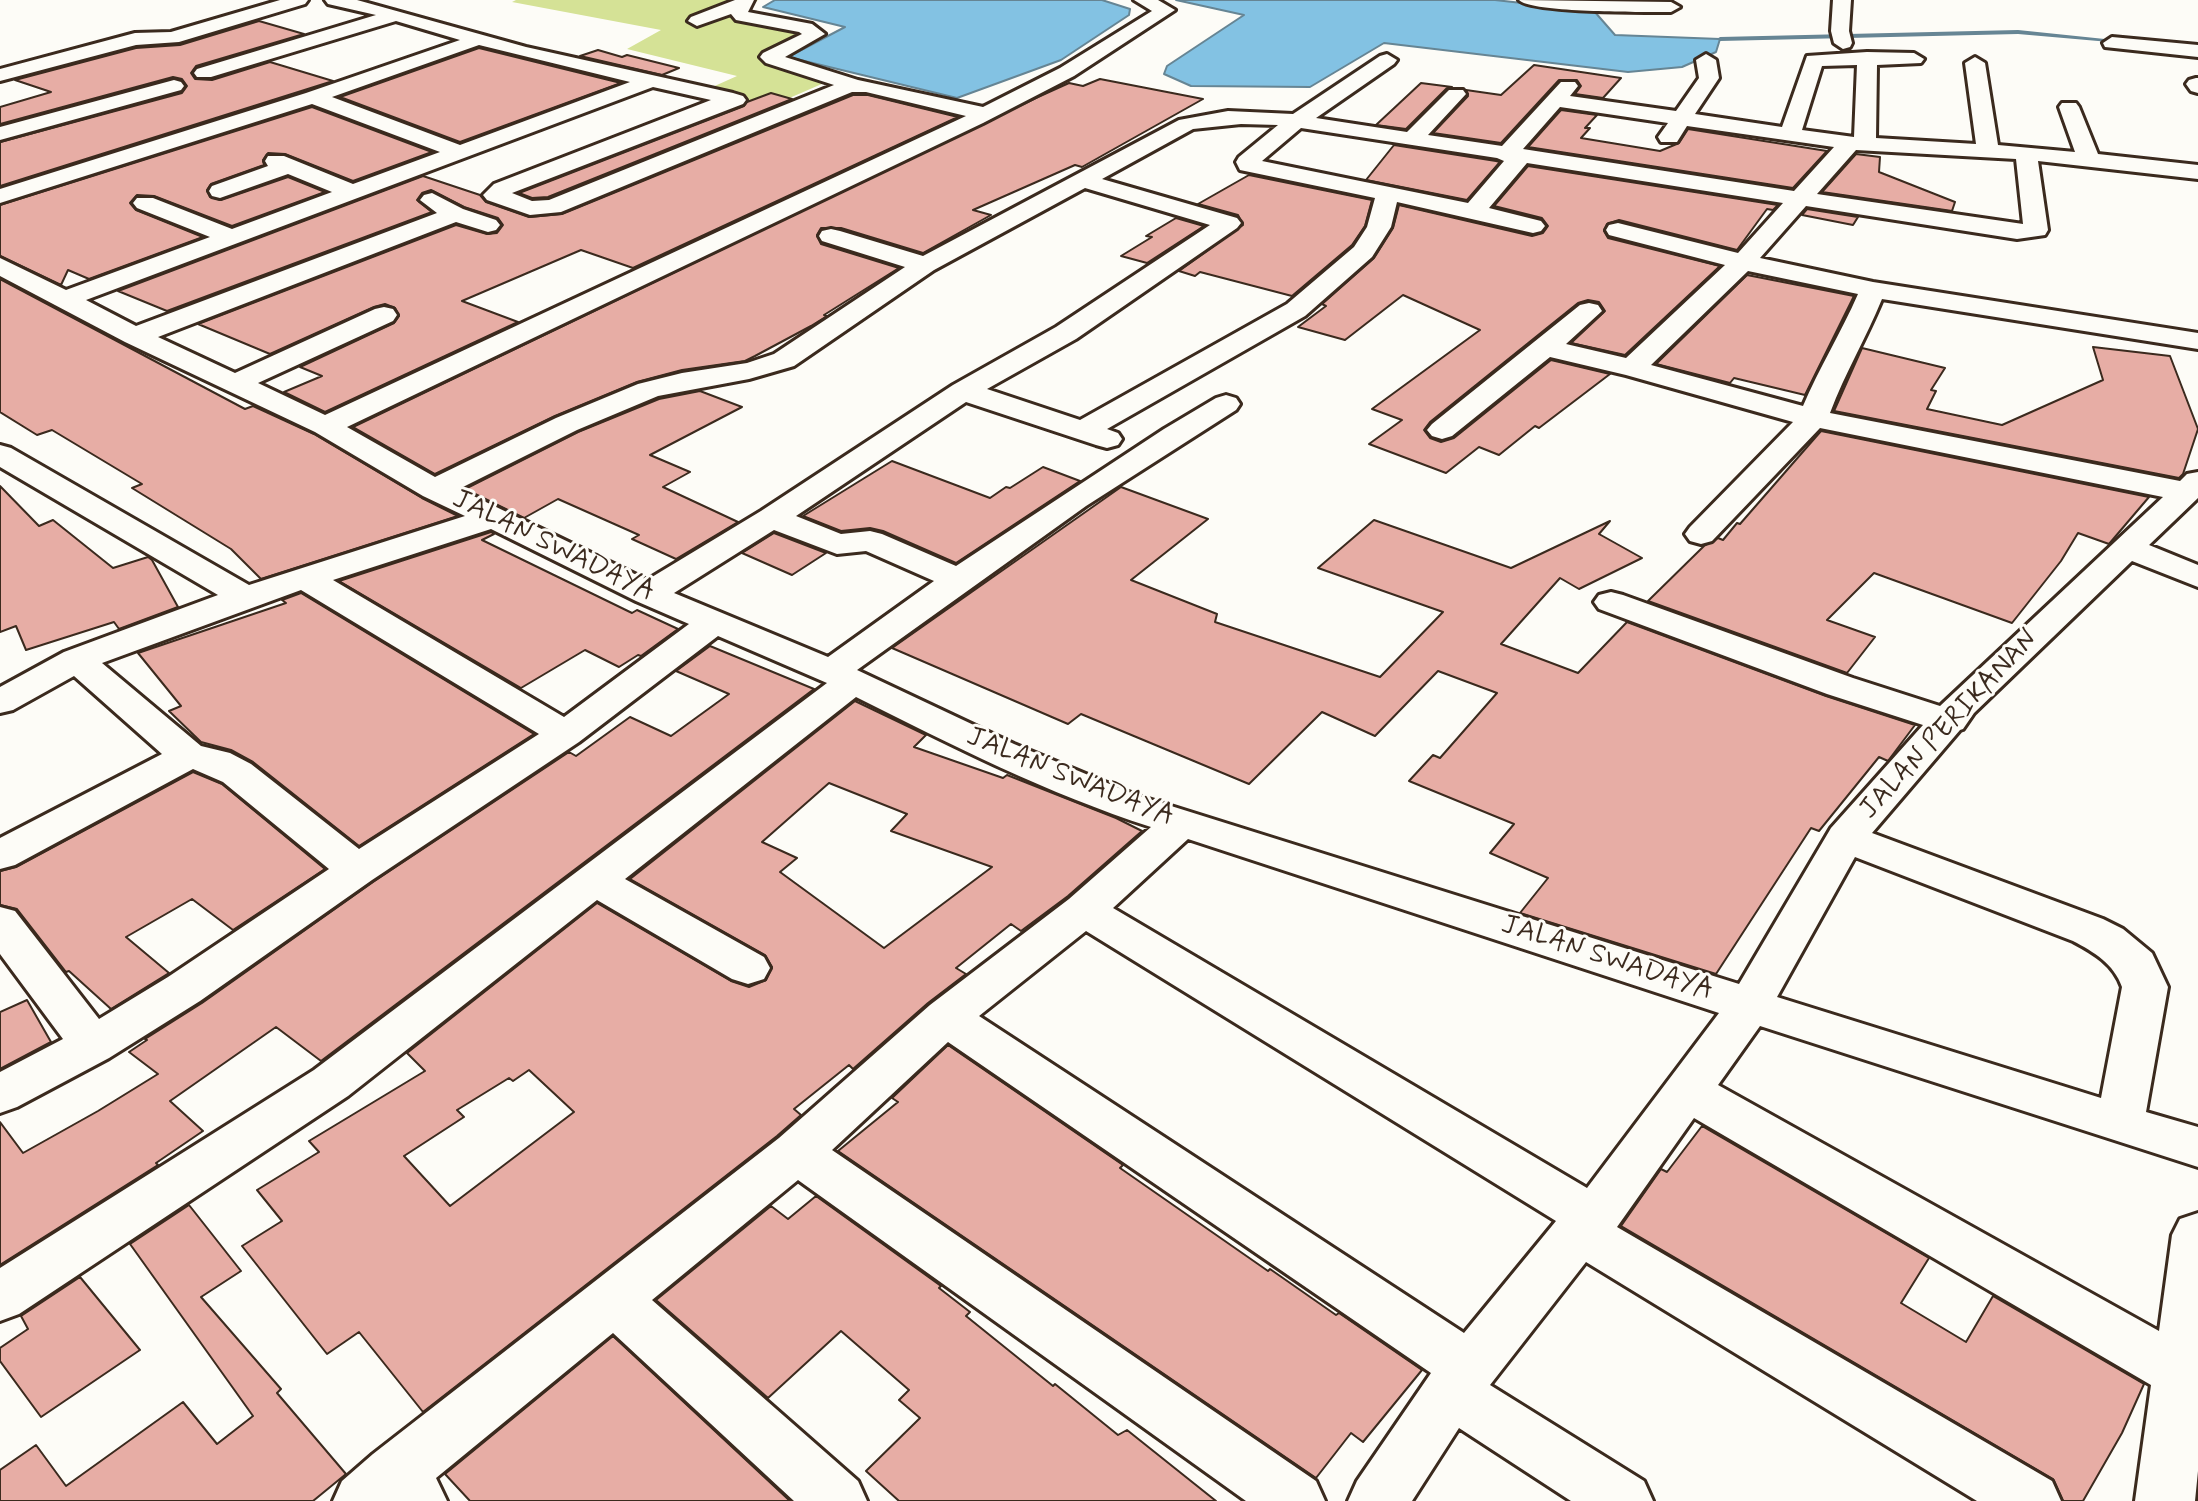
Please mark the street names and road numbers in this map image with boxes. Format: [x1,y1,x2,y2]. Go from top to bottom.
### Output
street label: JALAN SWADAYA [446,483,660,611]
street label: JALAN PERIKANAN [1853,623,2047,827]
street label: JALAN SWADAYA [961,721,1179,835]
street label: JALAN SWADAYA [1497,909,1717,1009]

